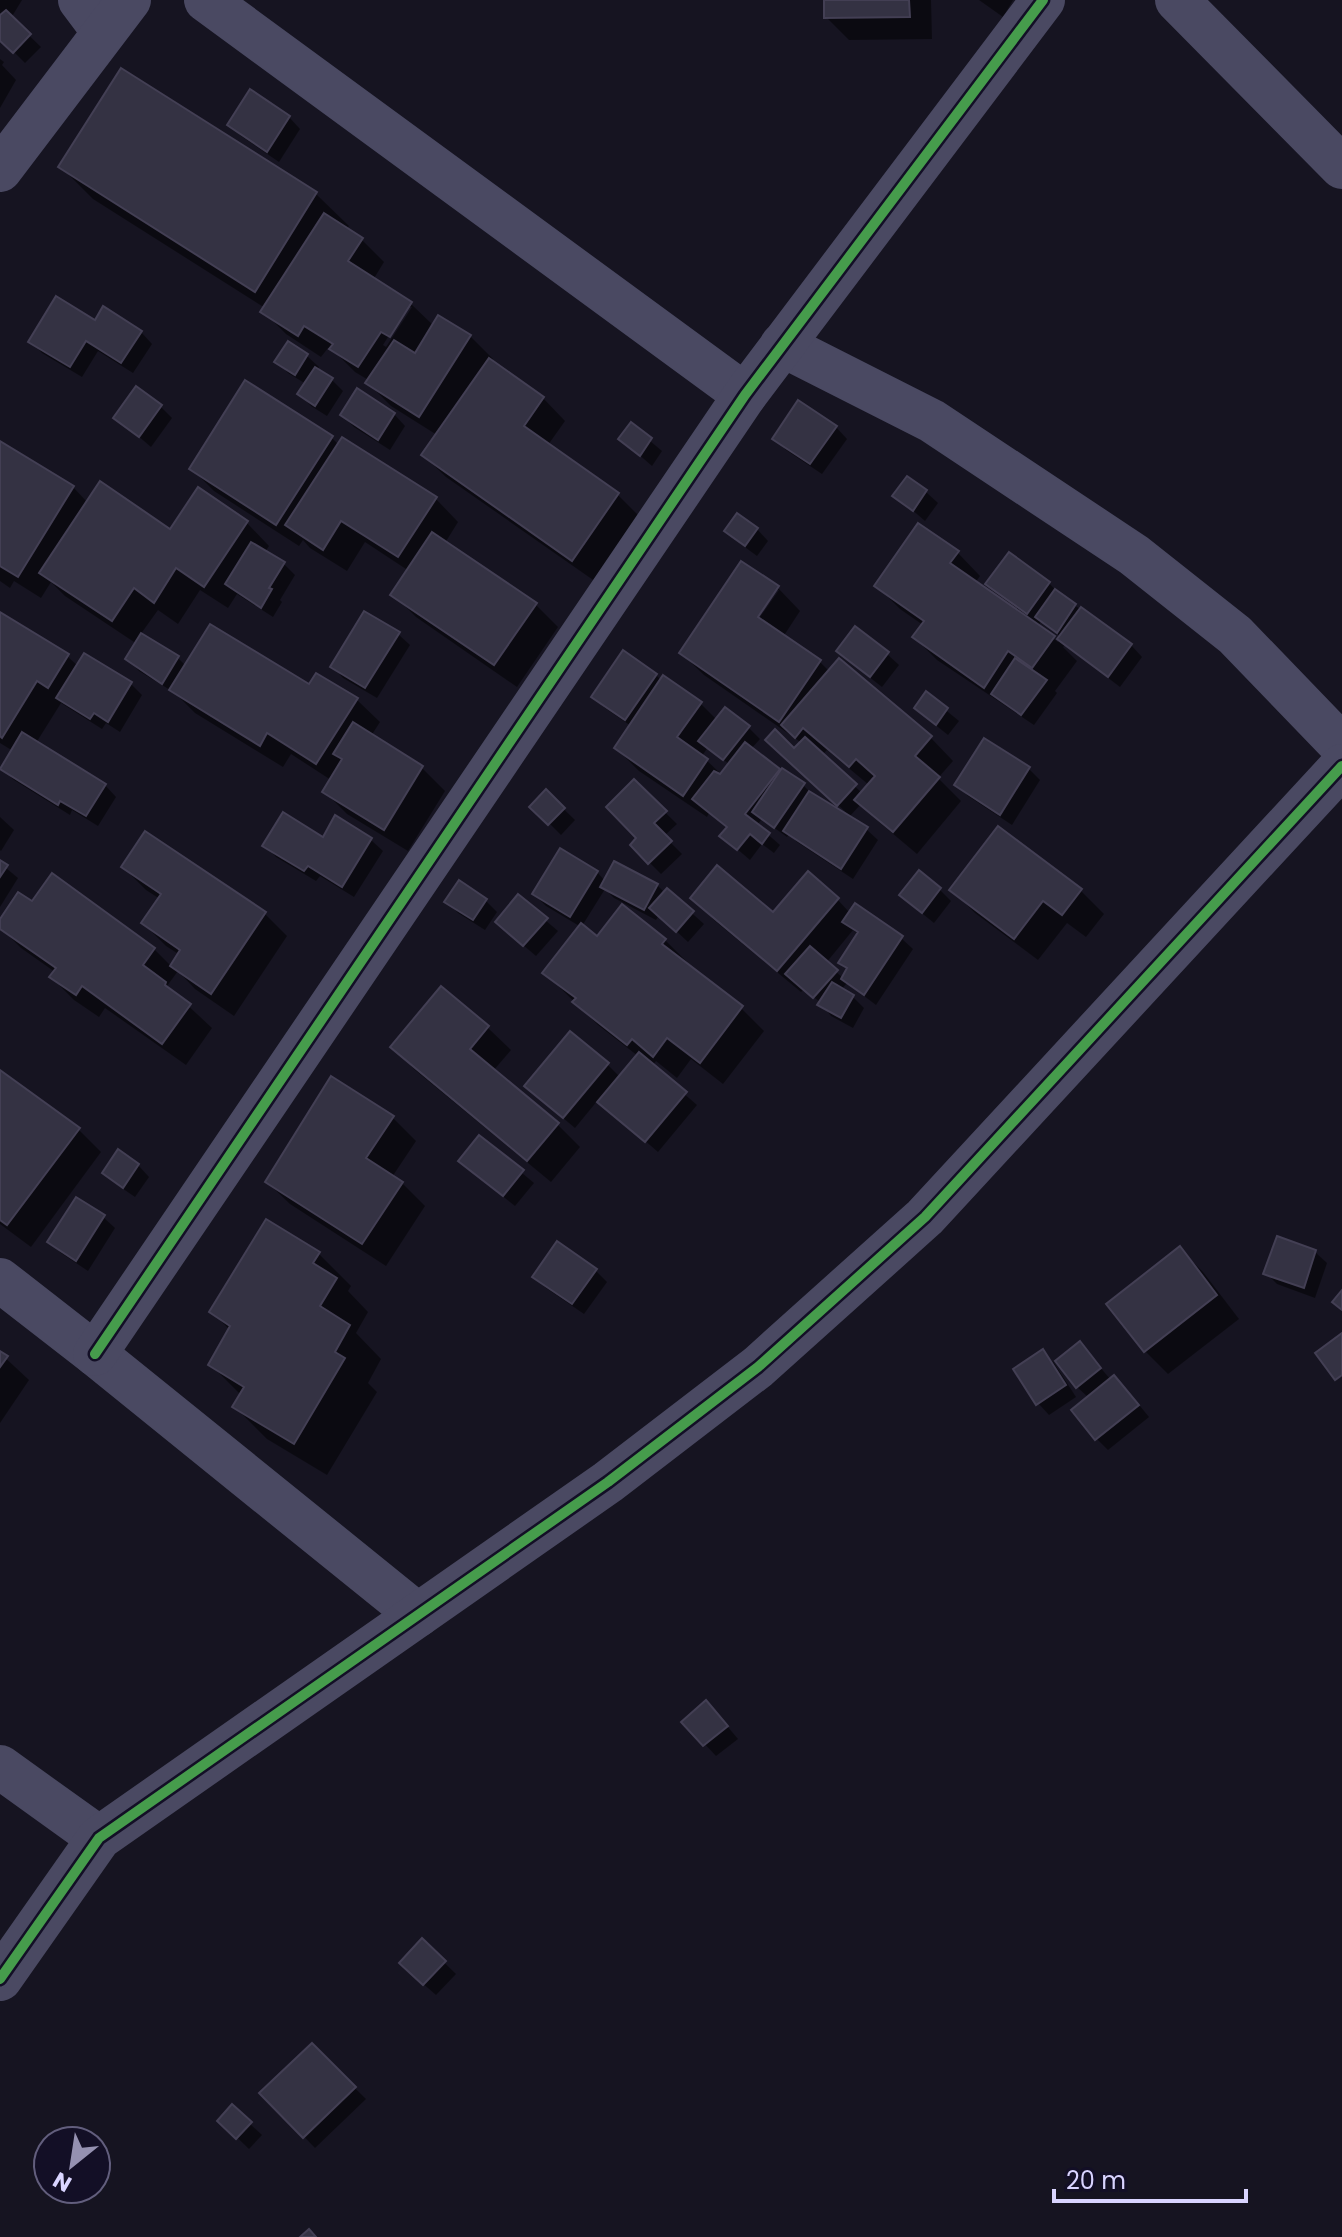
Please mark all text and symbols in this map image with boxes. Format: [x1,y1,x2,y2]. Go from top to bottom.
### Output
north arrow [32,2125,112,2205]
scale bar [1054,2153,1246,2203]
text: N [47,2164,77,2199]
text: 20 m [1066,2164,1126,2197]

